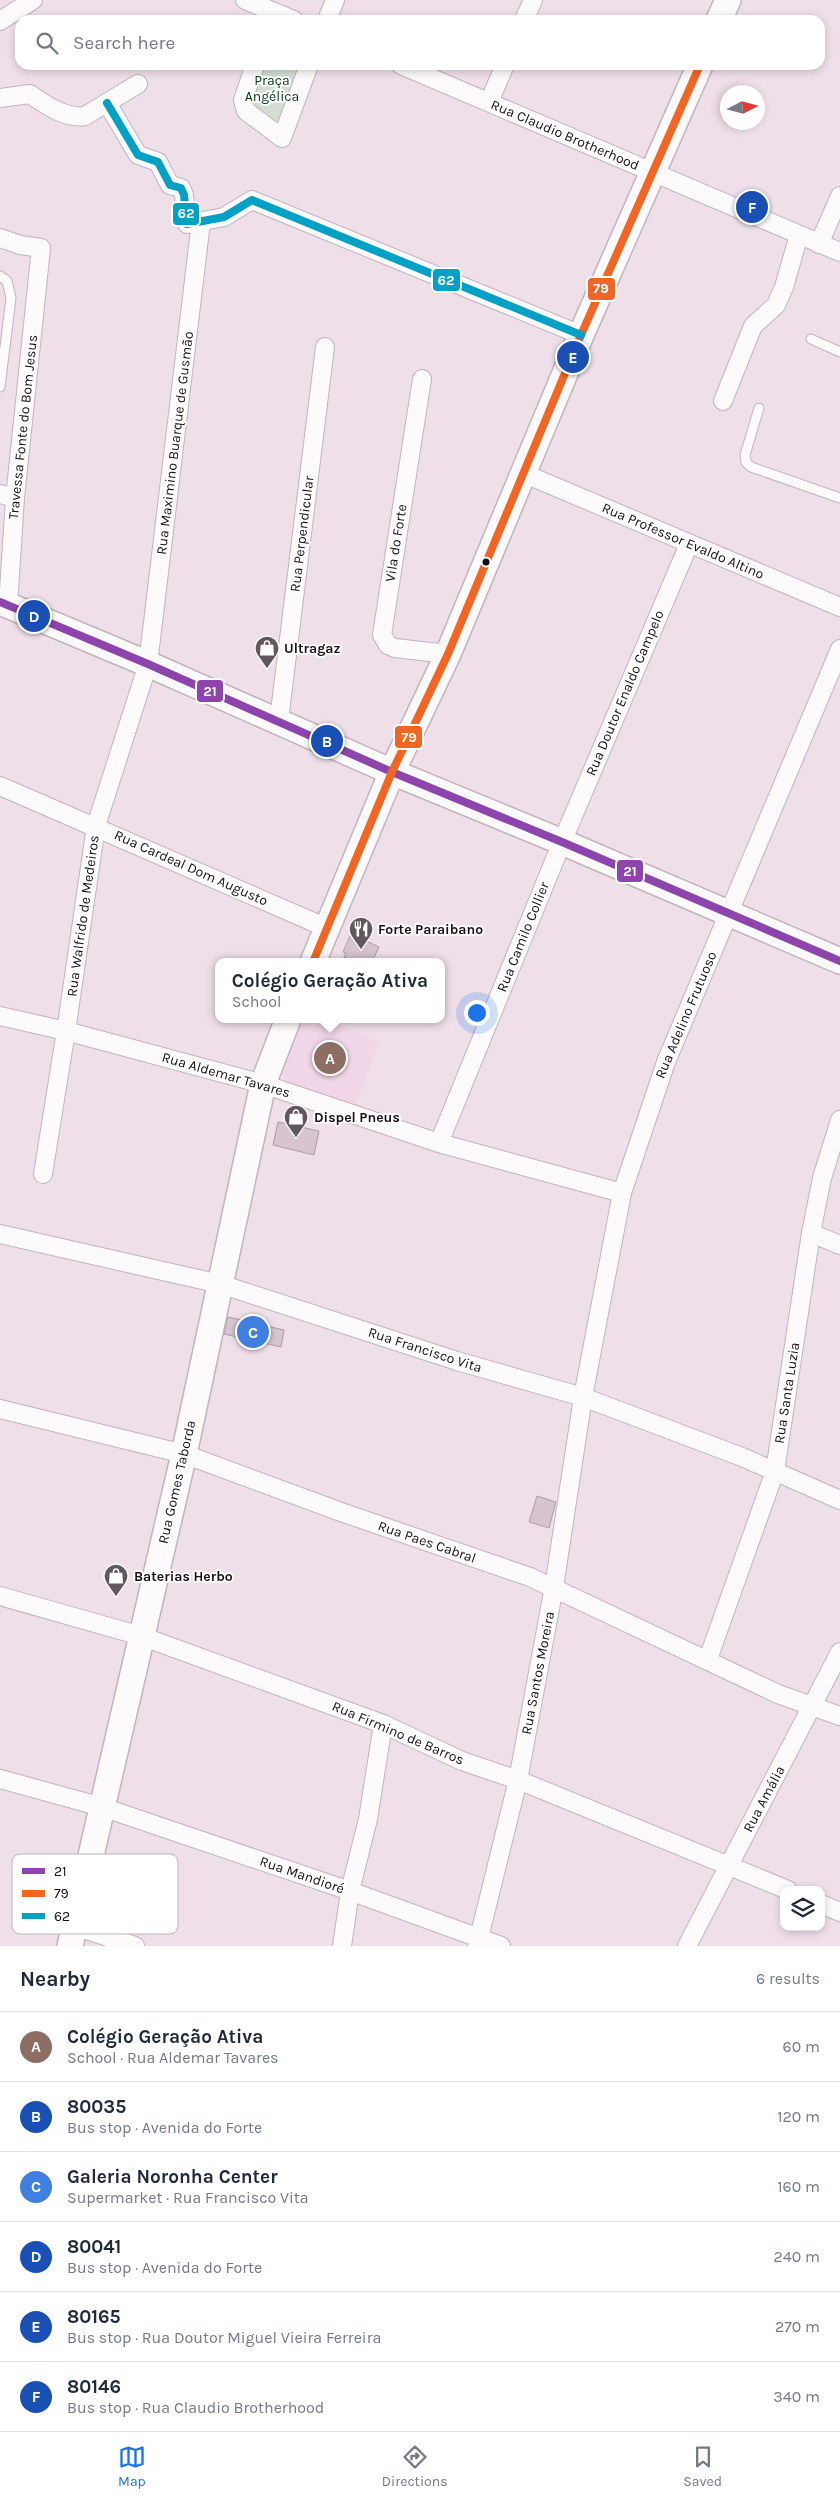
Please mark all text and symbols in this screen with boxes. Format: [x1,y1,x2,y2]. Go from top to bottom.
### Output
search box [15,15,825,70]
icon: search [33,29,61,57]
text: Search here [73,32,175,54]
park label: Praça Angélica [245,72,299,105]
north arrow [720,85,765,130]
street label: Rua Claudio Brotherhood [488,96,642,174]
pin: F [736,188,768,226]
line badge: 62 [172,202,200,226]
text: 62 [178,205,194,222]
line badge: 62 [432,268,461,292]
text: 62 [438,272,454,289]
line badge: 79 [587,277,616,301]
text: 79 [593,280,609,297]
street label: Rua Maximino Buarque de Gusmão [153,330,197,556]
street label: Travessa Fonte do Bom Jesus [5,334,41,520]
pin: E [557,338,589,376]
street label: Rua Perpendicular [286,474,318,593]
street label: Rua Professor Evaldo Altino [599,499,767,583]
street label: Vila do Forte [381,503,411,583]
unlabelled marker [481,557,491,567]
pin: D [18,597,50,635]
street label: Rua Doutor Enaldo Campelo [582,608,668,778]
shop icon: Ultragaz [254,635,280,669]
place label: Ultragaz [284,640,340,657]
line badge: 21 [196,679,224,703]
text: 21 [203,683,217,700]
pin: B [311,722,343,760]
line badge: 79 [394,725,423,749]
text: 79 [401,729,417,746]
street label: Rua Cardeal Dom Augusto [112,826,270,910]
street label: Rua Walfrido de Medeiros [63,834,103,998]
line badge: 21 [616,859,644,883]
text: 21 [623,863,637,880]
street label: Rua Camilo Collier [493,879,553,994]
restaurant icon: Forte Paraibano [348,916,374,950]
place label: Forte Paraibano [378,921,483,938]
street label: Rua Adelino Frutuoso [652,949,720,1081]
popup [215,958,445,1023]
text: Colégio Geração Ativa [232,970,428,992]
text: School [232,992,281,1011]
your location [464,1000,490,1026]
pin: A [314,1039,346,1077]
street label: Rua Aldemar Tavares [160,1049,292,1101]
shop icon: Dispel Pneus [283,1104,309,1138]
place label: Dispel Pneus [314,1109,400,1126]
pin: C [237,1313,269,1351]
street label: Rua Francisco Vita [366,1324,484,1376]
street label: Rua Santa Luzia [771,1341,803,1445]
street label: Rua Gomes Taborda [155,1419,199,1545]
street label: Rua Paes Cabral [376,1517,478,1567]
shop icon: Baterias Herbo [103,1563,129,1597]
place label: Baterias Herbo [134,1568,233,1585]
street label: Rua Santos Moreira [518,1610,558,1736]
street label: Rua Firmino de Barros [329,1697,467,1769]
street label: Rua Amália [739,1763,789,1835]
street label: Rua Mandioré [257,1853,347,1897]
legend [12,1854,178,1934]
text: 21 [54,1863,67,1880]
text: 79 [54,1885,69,1902]
map controls [780,1886,825,1931]
button: layers [780,1886,825,1931]
text: 62 [54,1908,70,1925]
text: Nearby [20,1967,90,1991]
text: 6 results [756,1969,820,1988]
text: Colégio Geração Ativa [67,2026,263,2048]
text: A [31,2037,41,2056]
text: 60 m [783,2037,820,2056]
text: School · Rua Aldemar Tavares [67,2048,279,2067]
text: 80035 [67,2096,126,2118]
text: B [31,2107,41,2126]
text: 120 m [777,2107,820,2126]
text: Bus stop · Avenida do Forte [67,2118,262,2137]
text: Galeria Noronha Center [67,2166,278,2188]
text: C [31,2177,41,2196]
text: 160 m [777,2177,820,2196]
text: Supermarket · Rua Francisco Vita [67,2188,309,2207]
text: 80041 [67,2236,121,2258]
text: D [31,2247,41,2266]
text: 240 m [774,2247,820,2266]
text: Bus stop · Avenida do Forte [67,2258,262,2277]
text: 80165 [67,2306,121,2328]
text: E [31,2317,41,2336]
text: 270 m [775,2317,820,2336]
text: Bus stop · Rua Doutor Miguel Vieira Ferreira [67,2328,381,2347]
text: 80146 [67,2376,121,2398]
text: F [32,2387,40,2406]
text: 340 m [773,2387,820,2406]
text: Bus stop · Rua Claudio Brotherhood [67,2398,324,2417]
tab: Map [118,2443,146,2490]
tab: Directions [382,2443,448,2490]
tab: Saved [683,2443,722,2490]

